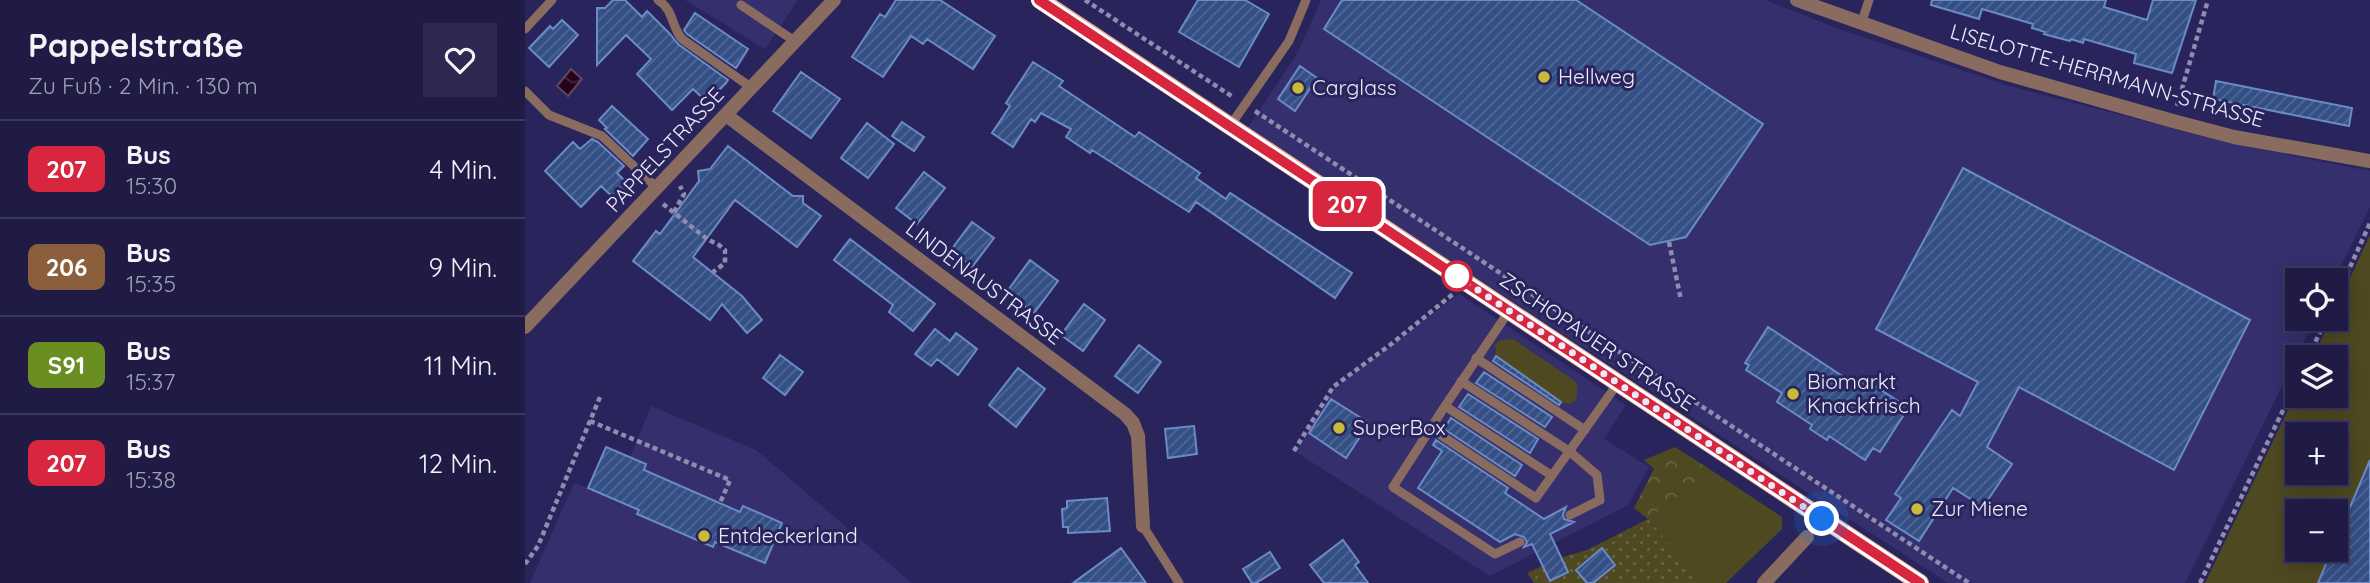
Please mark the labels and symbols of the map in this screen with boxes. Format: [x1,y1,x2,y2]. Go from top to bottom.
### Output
street label: LISELOTTE-HERRMANN-STRASSE [1947,18,2267,132]
place label: Hellweg [1558,63,1635,89]
marker: Hellweg [1536,69,1552,85]
place label: Carglass [1312,74,1397,100]
marker: Carglass [1290,80,1306,96]
street label: PAPPELSTRASSE [600,82,729,217]
line badge: 207 [1307,181,1387,227]
street label: LINDENAUSTRASSE [901,215,1068,350]
unlabelled marker [1442,261,1472,291]
street label: ZSCHOPAUER STRASSE [1495,266,1700,416]
place label: Biomarkt Knackfrisch [1807,368,1921,418]
marker: Biomarkt Knackfrisch [1785,386,1801,402]
place label: SuperBox [1353,414,1446,440]
marker: SuperBox [1331,420,1347,436]
place label: Zur Miene [1931,495,2028,521]
your location [1804,501,1839,536]
marker: Zur Miene [1909,501,1925,517]
place label: Entdeckerland [718,522,858,548]
marker: Entdeckerland [696,528,712,544]

